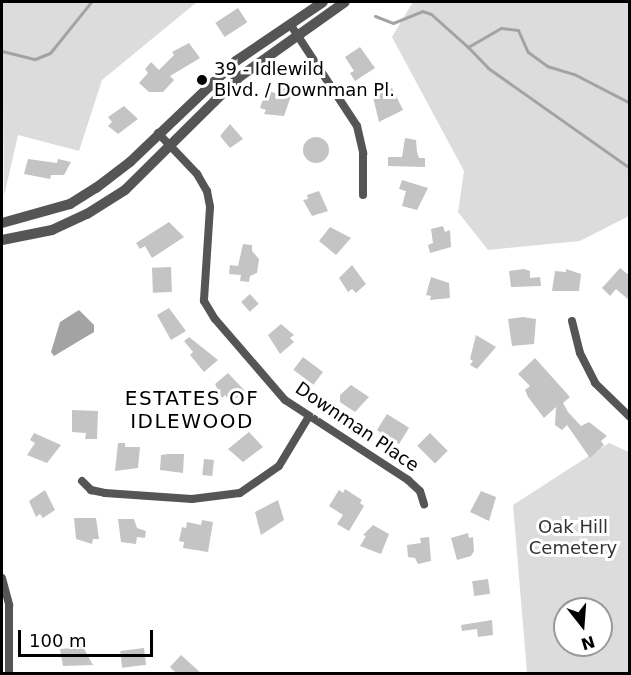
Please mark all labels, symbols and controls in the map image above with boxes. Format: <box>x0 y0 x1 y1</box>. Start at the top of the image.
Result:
place label: 39 - Idlewild Blvd. / Downman Pl. <box>214 59 395 101</box>
marker: 39 - Idlewild Blvd. / Downman Pl. <box>195 73 209 87</box>
street label: Downman Place <box>291 378 423 476</box>
district label: ESTATES OF IDLEWOOD <box>125 386 259 433</box>
park label: Oak Hill Cemetery <box>529 517 617 560</box>
north arrow <box>553 597 613 657</box>
scale bar <box>21 618 156 656</box>
text: 100 m <box>29 630 87 651</box>
text: N <box>579 632 597 654</box>

